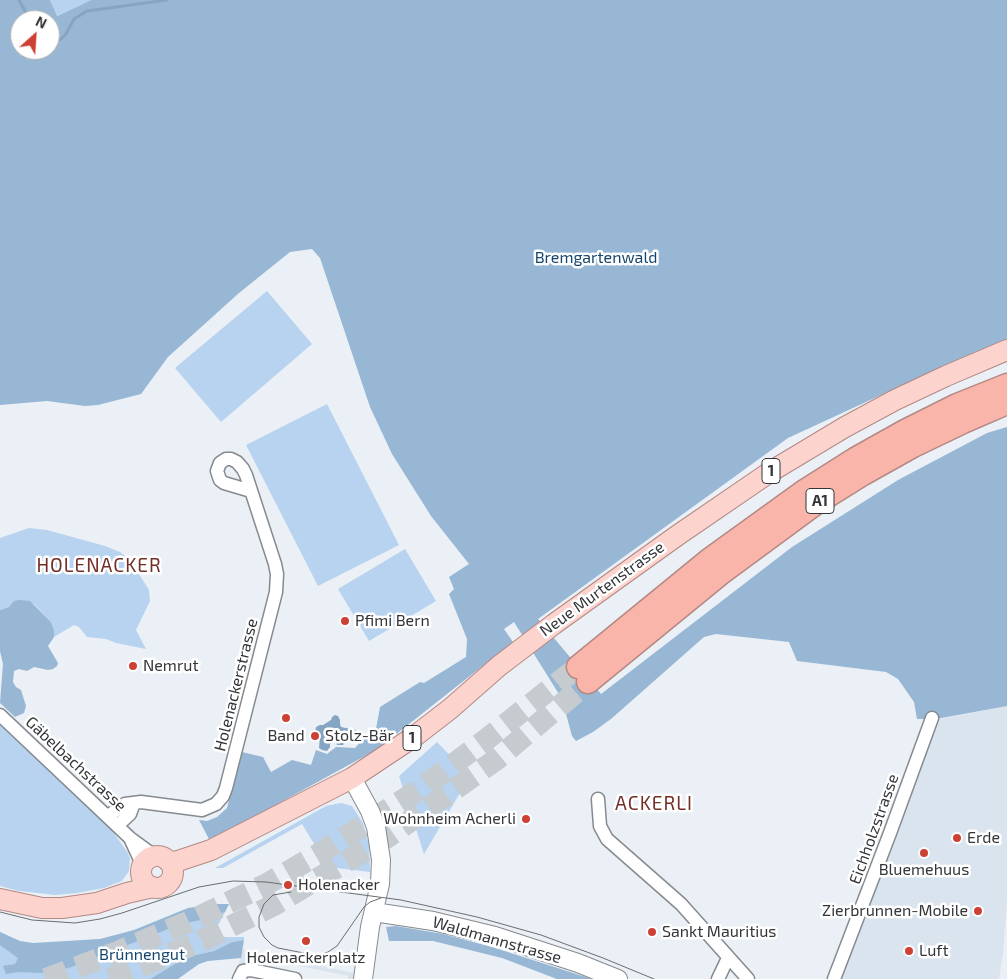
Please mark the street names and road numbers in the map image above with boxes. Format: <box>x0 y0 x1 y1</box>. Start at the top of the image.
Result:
road number: 1 <box>762 458 780 484</box>
road number: A1 <box>806 488 834 514</box>
street label: Neue Murtenstrasse <box>536 537 668 641</box>
street label: Holenackerstrasse <box>210 617 262 753</box>
street label: Gäbelbachstrasse <box>22 712 130 816</box>
road number: 1 <box>403 726 421 750</box>
street label: Eichholzstrasse <box>845 771 903 887</box>
street label: Waldmannstrasse <box>430 912 564 968</box>

